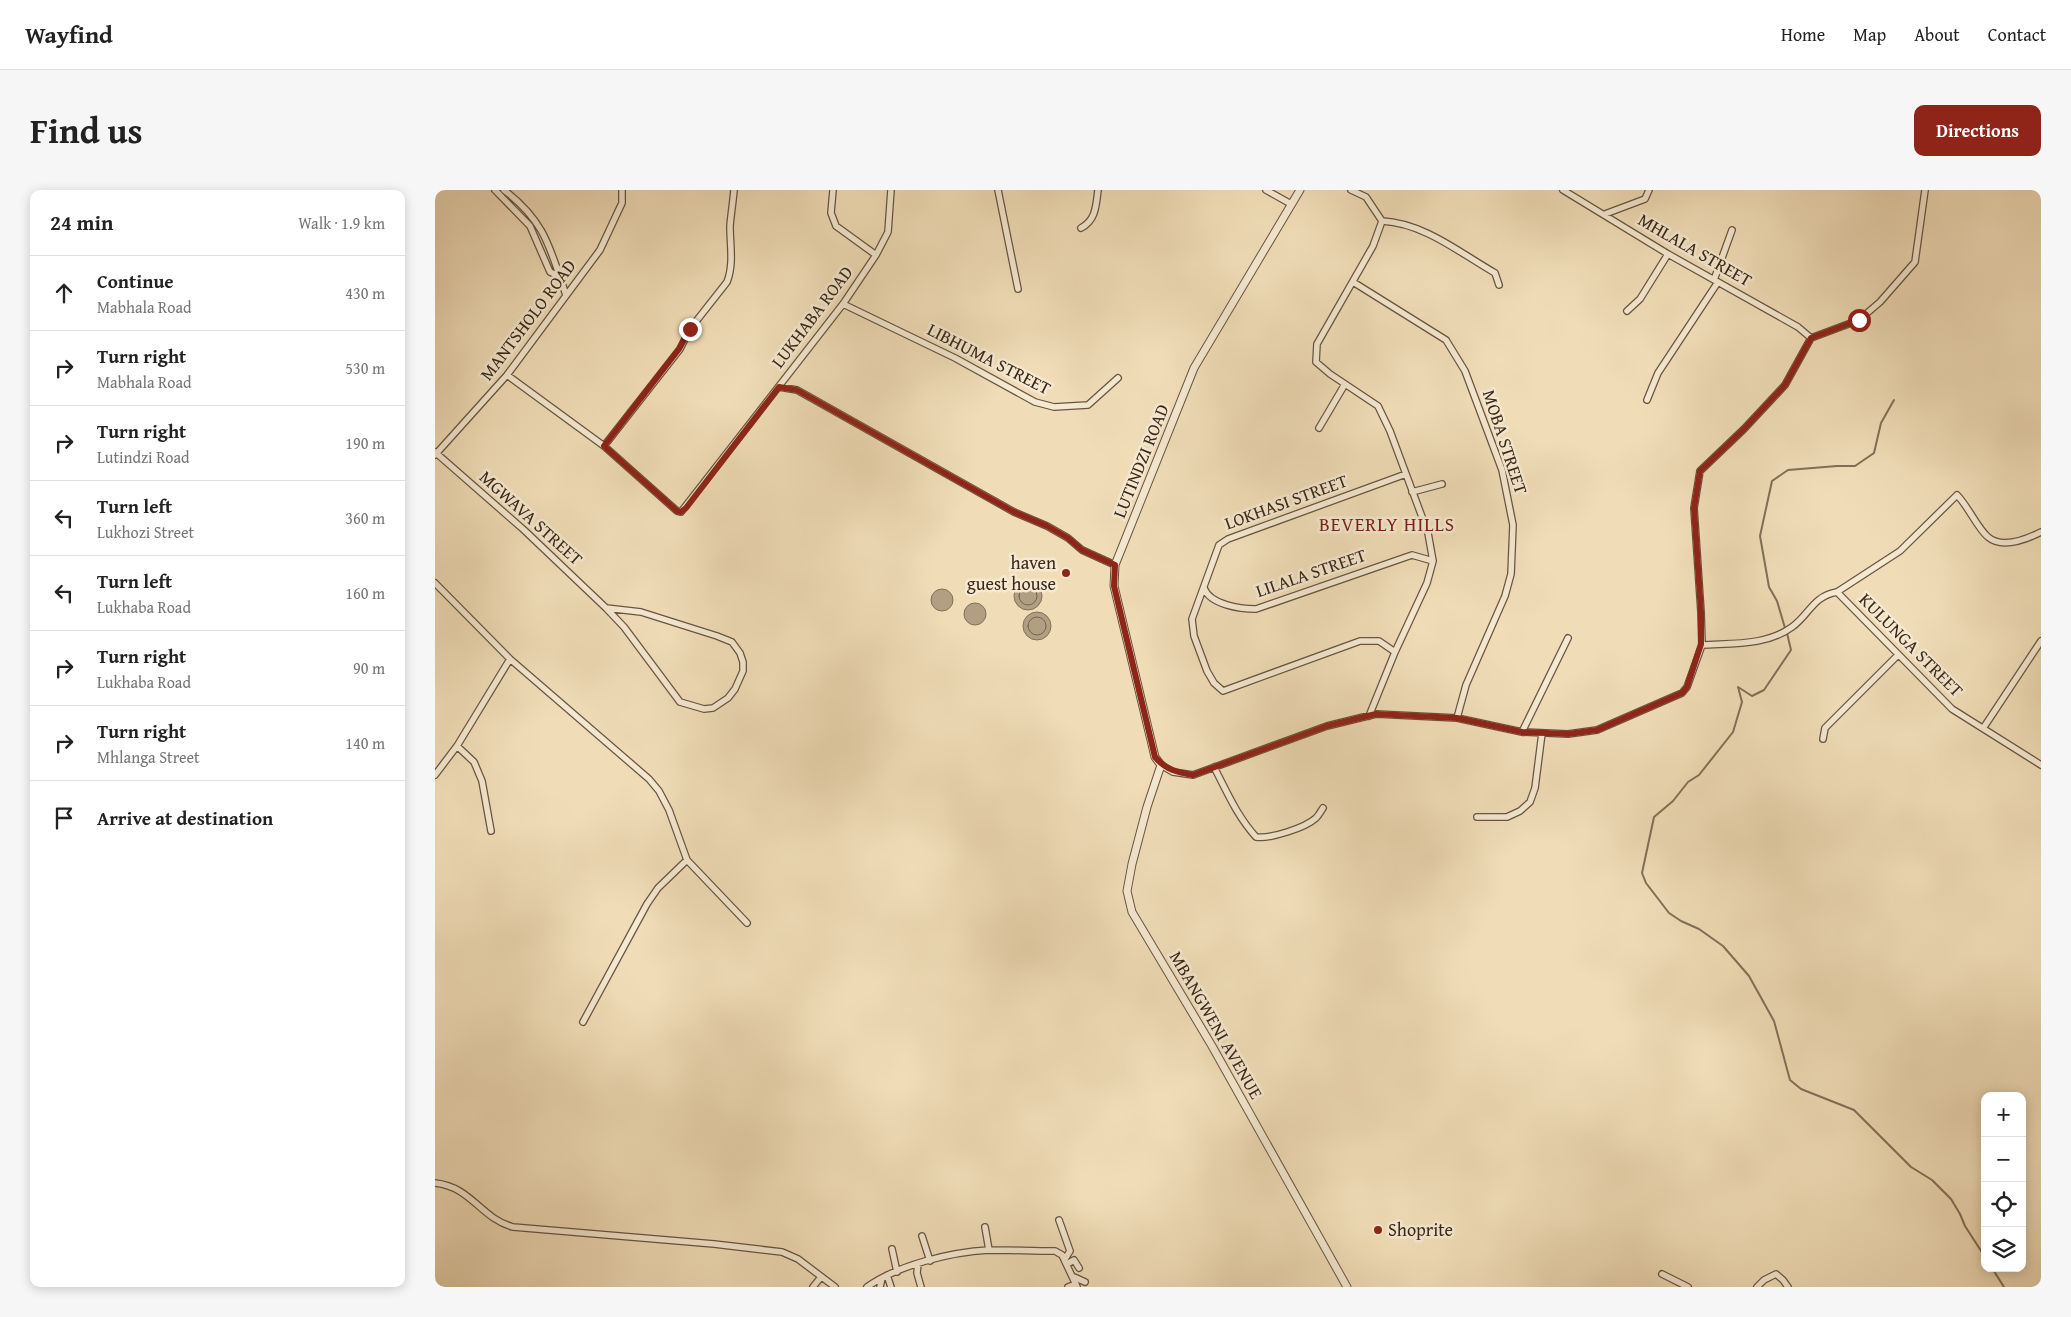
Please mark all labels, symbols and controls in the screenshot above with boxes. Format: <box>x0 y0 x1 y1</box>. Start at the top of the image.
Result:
text: Wayfind <box>25 17 113 52</box>
text: Home <box>1781 21 1825 48</box>
text: Map <box>1853 21 1886 48</box>
text: About <box>1914 21 1960 48</box>
text: Contact <box>1988 21 2046 48</box>
text: Find us <box>30 105 143 156</box>
button: Directions <box>1914 105 2041 156</box>
street label: MHLALA STREET <box>1633 206 1757 293</box>
text: 24 min <box>50 207 113 238</box>
text: Walk · 1.9 km <box>298 211 385 235</box>
street label: MANTSHOLO ROAD <box>473 253 582 386</box>
street label: LUKHABA ROAD <box>764 260 859 373</box>
text: Continue <box>97 267 174 295</box>
icon: ahead <box>50 279 78 307</box>
text: 430 m <box>345 281 385 305</box>
text: Mabhala Road <box>97 295 192 319</box>
route start <box>1848 309 1871 332</box>
street label: LIBHUMA STREET <box>923 316 1056 401</box>
route end <box>679 318 702 341</box>
text: Turn right <box>97 342 186 370</box>
icon: right <box>50 354 78 382</box>
text: 530 m <box>345 356 385 380</box>
text: Mabhala Road <box>97 370 192 394</box>
street label: MOBA STREET <box>1476 386 1535 498</box>
street label: LUTINDZI ROAD <box>1105 400 1176 522</box>
text: Turn right <box>97 417 186 445</box>
icon: right <box>50 429 78 457</box>
text: 190 m <box>345 431 385 455</box>
text: Lutindzi Road <box>97 445 190 469</box>
street label: MGWAVA STREET <box>474 464 589 572</box>
street label: LOKHASI STREET <box>1221 467 1351 536</box>
text: Turn left <box>97 492 172 520</box>
icon: left <box>50 504 78 532</box>
text: 360 m <box>345 506 385 530</box>
district label: BEVERLY HILLS <box>1319 510 1455 538</box>
text: Lukhozi Street <box>97 520 194 544</box>
street label: LILALA STREET <box>1252 541 1370 604</box>
place label: haven guest house <box>967 549 1056 597</box>
text: Turn left <box>97 567 172 595</box>
marker: haven guest house <box>1060 567 1072 579</box>
icon: left <box>50 579 78 607</box>
text: 160 m <box>345 581 385 605</box>
street label: KULUNGA STREET <box>1853 586 1970 703</box>
text: Lukhaba Road <box>97 595 191 619</box>
text: Turn right <box>97 642 186 670</box>
icon: right <box>50 654 78 682</box>
text: 90 m <box>353 656 385 680</box>
text: Lukhaba Road <box>97 670 191 694</box>
text: Turn right <box>97 717 186 745</box>
icon: right <box>50 729 78 757</box>
text: 140 m <box>345 731 385 755</box>
text: Mhlanga Street <box>97 745 200 769</box>
icon: arrive <box>50 804 78 832</box>
text: Arrive at destination <box>97 804 273 832</box>
street label: MBANGWENI AVENUE <box>1163 946 1270 1104</box>
map controls <box>1981 1092 2026 1272</box>
button: + <box>1981 1092 2026 1137</box>
button: − <box>1981 1137 2026 1182</box>
button: locate <box>1981 1182 2026 1227</box>
place label: Shoprite <box>1388 1216 1453 1243</box>
marker: Shoprite <box>1372 1224 1384 1236</box>
button: layers <box>1981 1227 2026 1272</box>

